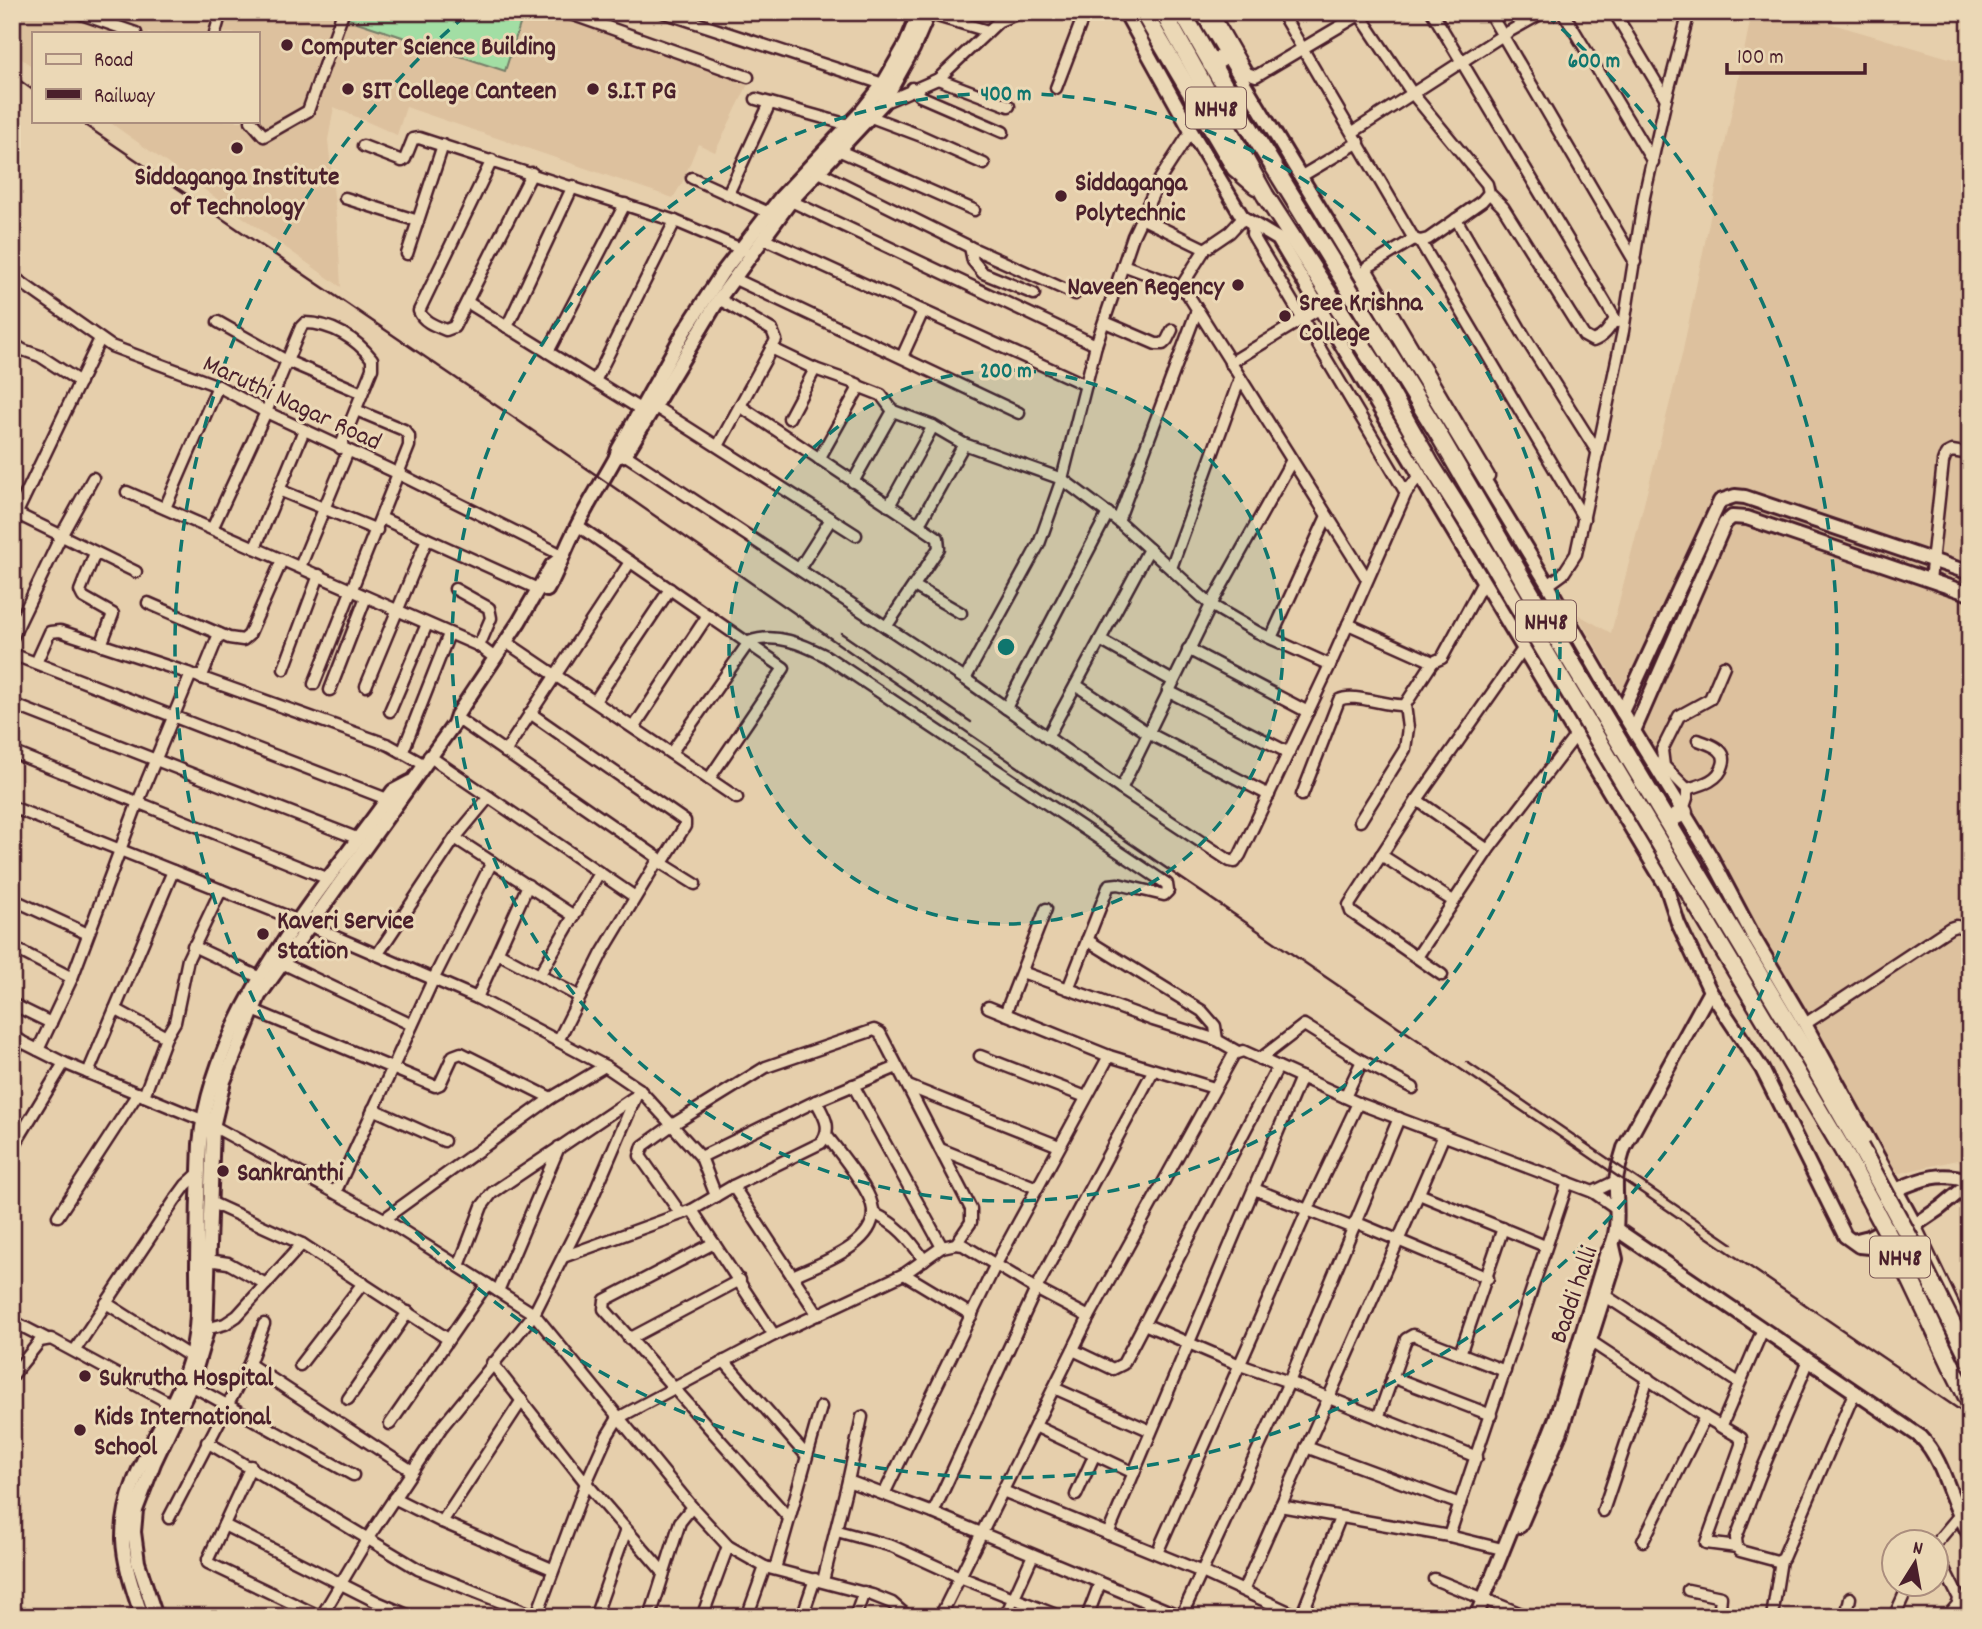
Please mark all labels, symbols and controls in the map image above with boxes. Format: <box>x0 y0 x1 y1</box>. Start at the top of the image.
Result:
place label: Computer Science Building <box>301 30 556 67</box>
legend <box>32 32 259 122</box>
scale bar <box>1727 32 1865 76</box>
marker: Computer Science Building <box>279 37 295 53</box>
text: 100 m <box>1737 44 1784 74</box>
text: Road <box>94 47 133 77</box>
text: 600 m <box>1568 48 1620 78</box>
place label: SIT College Canteen <box>362 74 556 111</box>
place label: S.I.T PG <box>607 74 676 111</box>
marker: SIT College Canteen <box>340 81 356 97</box>
marker: S.I.T PG <box>585 81 601 97</box>
text: 400 m <box>981 81 1031 111</box>
text: Railway <box>94 83 155 113</box>
road number: NH48 <box>1186 88 1246 128</box>
marker: Siddaganga Institute of Technology <box>229 140 245 156</box>
place label: Siddaganga Institute of Technology <box>134 160 340 227</box>
place label: Siddaganga Polytechnic <box>1075 166 1188 233</box>
marker: Siddaganga Polytechnic <box>1053 188 1069 204</box>
place label: Naveen Regency <box>1067 270 1225 307</box>
marker: Naveen Regency <box>1230 277 1246 293</box>
place label: Sree Krishna College <box>1299 286 1423 353</box>
marker: Sree Krishna College <box>1277 308 1293 324</box>
street label: Maruthi Nagar Road <box>196 347 387 462</box>
text: 200 m <box>980 358 1032 388</box>
road number: NH48 <box>1516 600 1576 642</box>
centre of rings <box>994 635 1018 659</box>
place label: Kaveri Service Station <box>277 904 414 971</box>
marker: Kaveri Service Station <box>255 926 271 942</box>
place label: Sankranthi <box>237 1156 344 1193</box>
marker: Sankranthi <box>215 1163 231 1179</box>
road number: NH48 <box>1870 1237 1930 1278</box>
street label: Baddi halli <box>1541 1241 1609 1349</box>
place label: Sukrutha Hospital <box>99 1361 274 1398</box>
marker: Sukrutha Hospital <box>77 1368 93 1384</box>
place label: Kids International School <box>94 1400 272 1467</box>
marker: Kids International School <box>72 1422 88 1438</box>
north arrow <box>1881 1528 1951 1598</box>
text: N <box>1910 1536 1925 1564</box>

